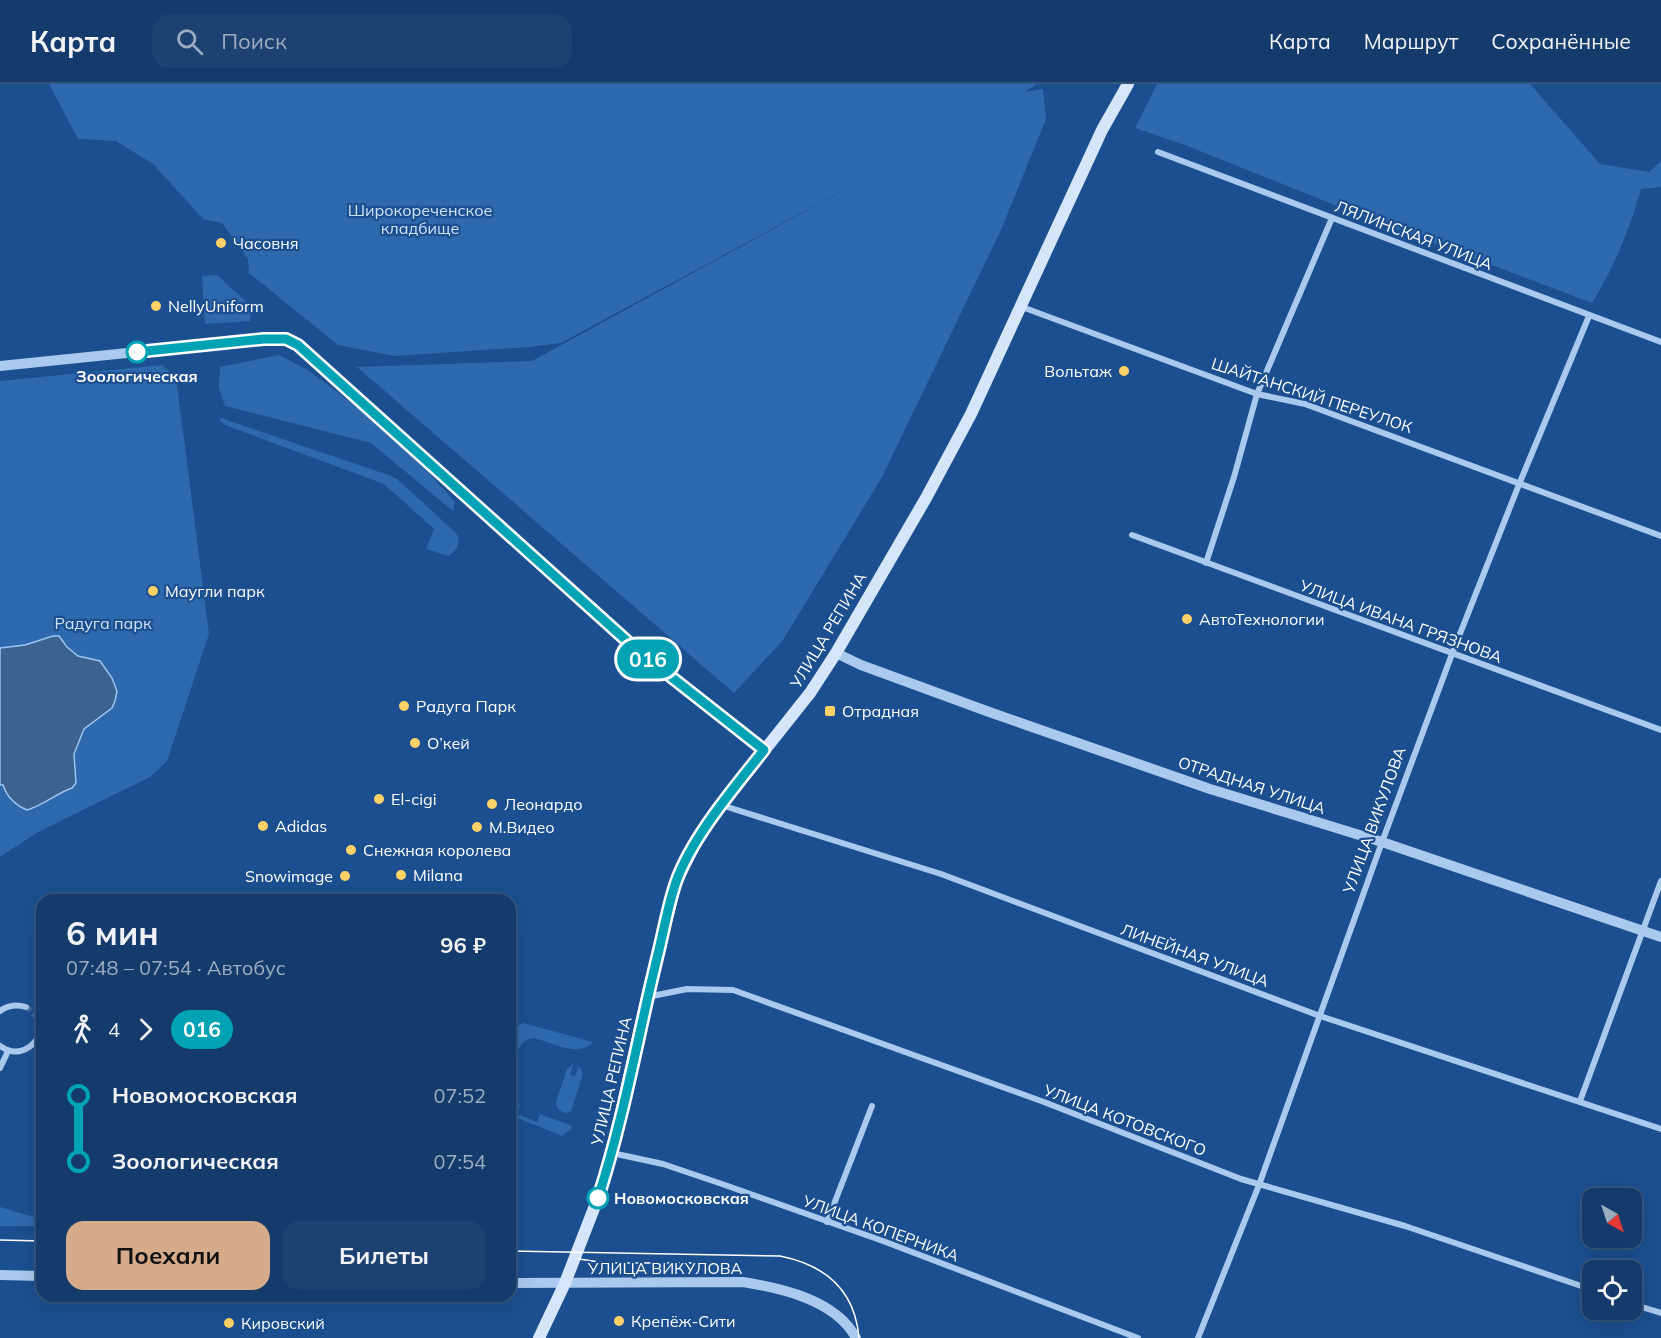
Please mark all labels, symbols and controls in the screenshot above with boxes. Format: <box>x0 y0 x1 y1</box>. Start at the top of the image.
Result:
search box <box>152 14 572 68</box>
text: Карта <box>30 24 116 59</box>
icon: search <box>173 25 206 58</box>
text: Поиск <box>221 27 287 55</box>
text: Карта <box>1269 28 1331 54</box>
text: Маршрут <box>1364 28 1458 54</box>
text: Сохранённые <box>1491 28 1631 54</box>
street label: ЛЯЛИНСКАЯ УЛИЦА <box>1332 196 1496 274</box>
park label: Широкореченское кладбище <box>348 200 492 238</box>
place label: Часовня <box>233 233 299 253</box>
marker: Часовня <box>214 236 228 250</box>
place label: NellyUniform <box>168 296 264 316</box>
marker: NellyUniform <box>149 299 163 313</box>
marker: Зоологическая <box>126 341 148 363</box>
street label: ШАЙТАНСКИЙ ПЕРЕУЛОК <box>1209 353 1415 437</box>
place label: Вольтаж <box>1044 361 1112 381</box>
marker: Вольтаж <box>1117 364 1131 378</box>
place label: Зоологическая <box>76 366 198 386</box>
street label: УЛИЦА РЕПИНА <box>785 568 871 692</box>
street label: УЛИЦА ИВАНА ГРЯЗНОВА <box>1296 575 1505 667</box>
place label: Маугли парк <box>165 581 265 601</box>
marker: Маугли парк <box>146 584 160 598</box>
place label: АвтоТехнологии <box>1199 609 1324 629</box>
marker: АвтоТехнологии <box>1180 612 1194 626</box>
park label: Радуга парк <box>54 613 152 633</box>
line badge: 016 <box>614 640 682 678</box>
text: 016 <box>629 646 667 672</box>
place label: Радуга Парк <box>416 696 516 716</box>
marker: Радуга Парк <box>397 699 411 713</box>
place label: Отрадная <box>842 701 919 721</box>
marker: Отрадная <box>823 704 837 718</box>
place label: О’кей <box>427 733 470 753</box>
marker: О’кей <box>408 736 422 750</box>
street label: УЛИЦА ВИКУЛОВА <box>1338 744 1410 897</box>
street label: ОТРАДНАЯ УЛИЦА <box>1176 752 1328 818</box>
place label: El-cigi <box>391 789 437 809</box>
marker: El-cigi <box>372 792 386 806</box>
place label: Леонардо <box>504 794 582 814</box>
marker: Леонардо <box>485 797 499 811</box>
place label: Adidas <box>275 816 327 836</box>
place label: М.Видео <box>489 817 555 837</box>
marker: Adidas <box>256 819 270 833</box>
marker: М.Видео <box>470 820 484 834</box>
place label: Снежная королева <box>363 840 511 860</box>
marker: Снежная королева <box>344 843 358 857</box>
place label: Milana <box>413 865 463 885</box>
place label: Snowimage <box>245 866 333 886</box>
marker: Milana <box>394 868 408 882</box>
marker: Snowimage <box>338 869 352 883</box>
text: 6 мин <box>66 912 159 953</box>
street label: ЛИНЕЙНАЯ УЛИЦА <box>1118 919 1272 991</box>
text: 96 ₽ <box>440 931 486 959</box>
text: 07:48 – 07:54 · Автобус <box>66 955 286 980</box>
icon: walk <box>66 1013 99 1046</box>
icon: forward <box>129 1013 162 1046</box>
street label: УЛИЦА РЕПИНА <box>586 1014 636 1148</box>
text: 016 <box>183 1016 221 1042</box>
text: 4 <box>108 1017 120 1042</box>
street label: УЛИЦА КОТОВСКОГО <box>1040 1079 1209 1160</box>
text: Новомосковская <box>112 1081 298 1109</box>
text: 07:52 <box>433 1083 486 1108</box>
text: Зоологическая <box>112 1147 279 1175</box>
text: 07:54 <box>433 1149 486 1174</box>
marker: Новомосковская <box>587 1187 609 1209</box>
place label: Новомосковская <box>614 1188 749 1208</box>
north arrow <box>1582 1188 1642 1248</box>
map controls <box>1582 1188 1642 1320</box>
street label: УЛИЦА КОПЕРНИКА <box>799 1190 962 1266</box>
button: Поехали <box>66 1221 270 1290</box>
button: Билеты <box>282 1221 486 1290</box>
street label: УЛИЦА ВИКУЛОВА <box>587 1258 743 1278</box>
button: locate <box>1582 1260 1642 1320</box>
place label: Крепёж-Сити <box>631 1311 736 1331</box>
place label: Кировский <box>241 1313 325 1333</box>
marker: Крепёж-Сити <box>612 1314 626 1328</box>
marker: Кировский <box>222 1316 236 1330</box>

